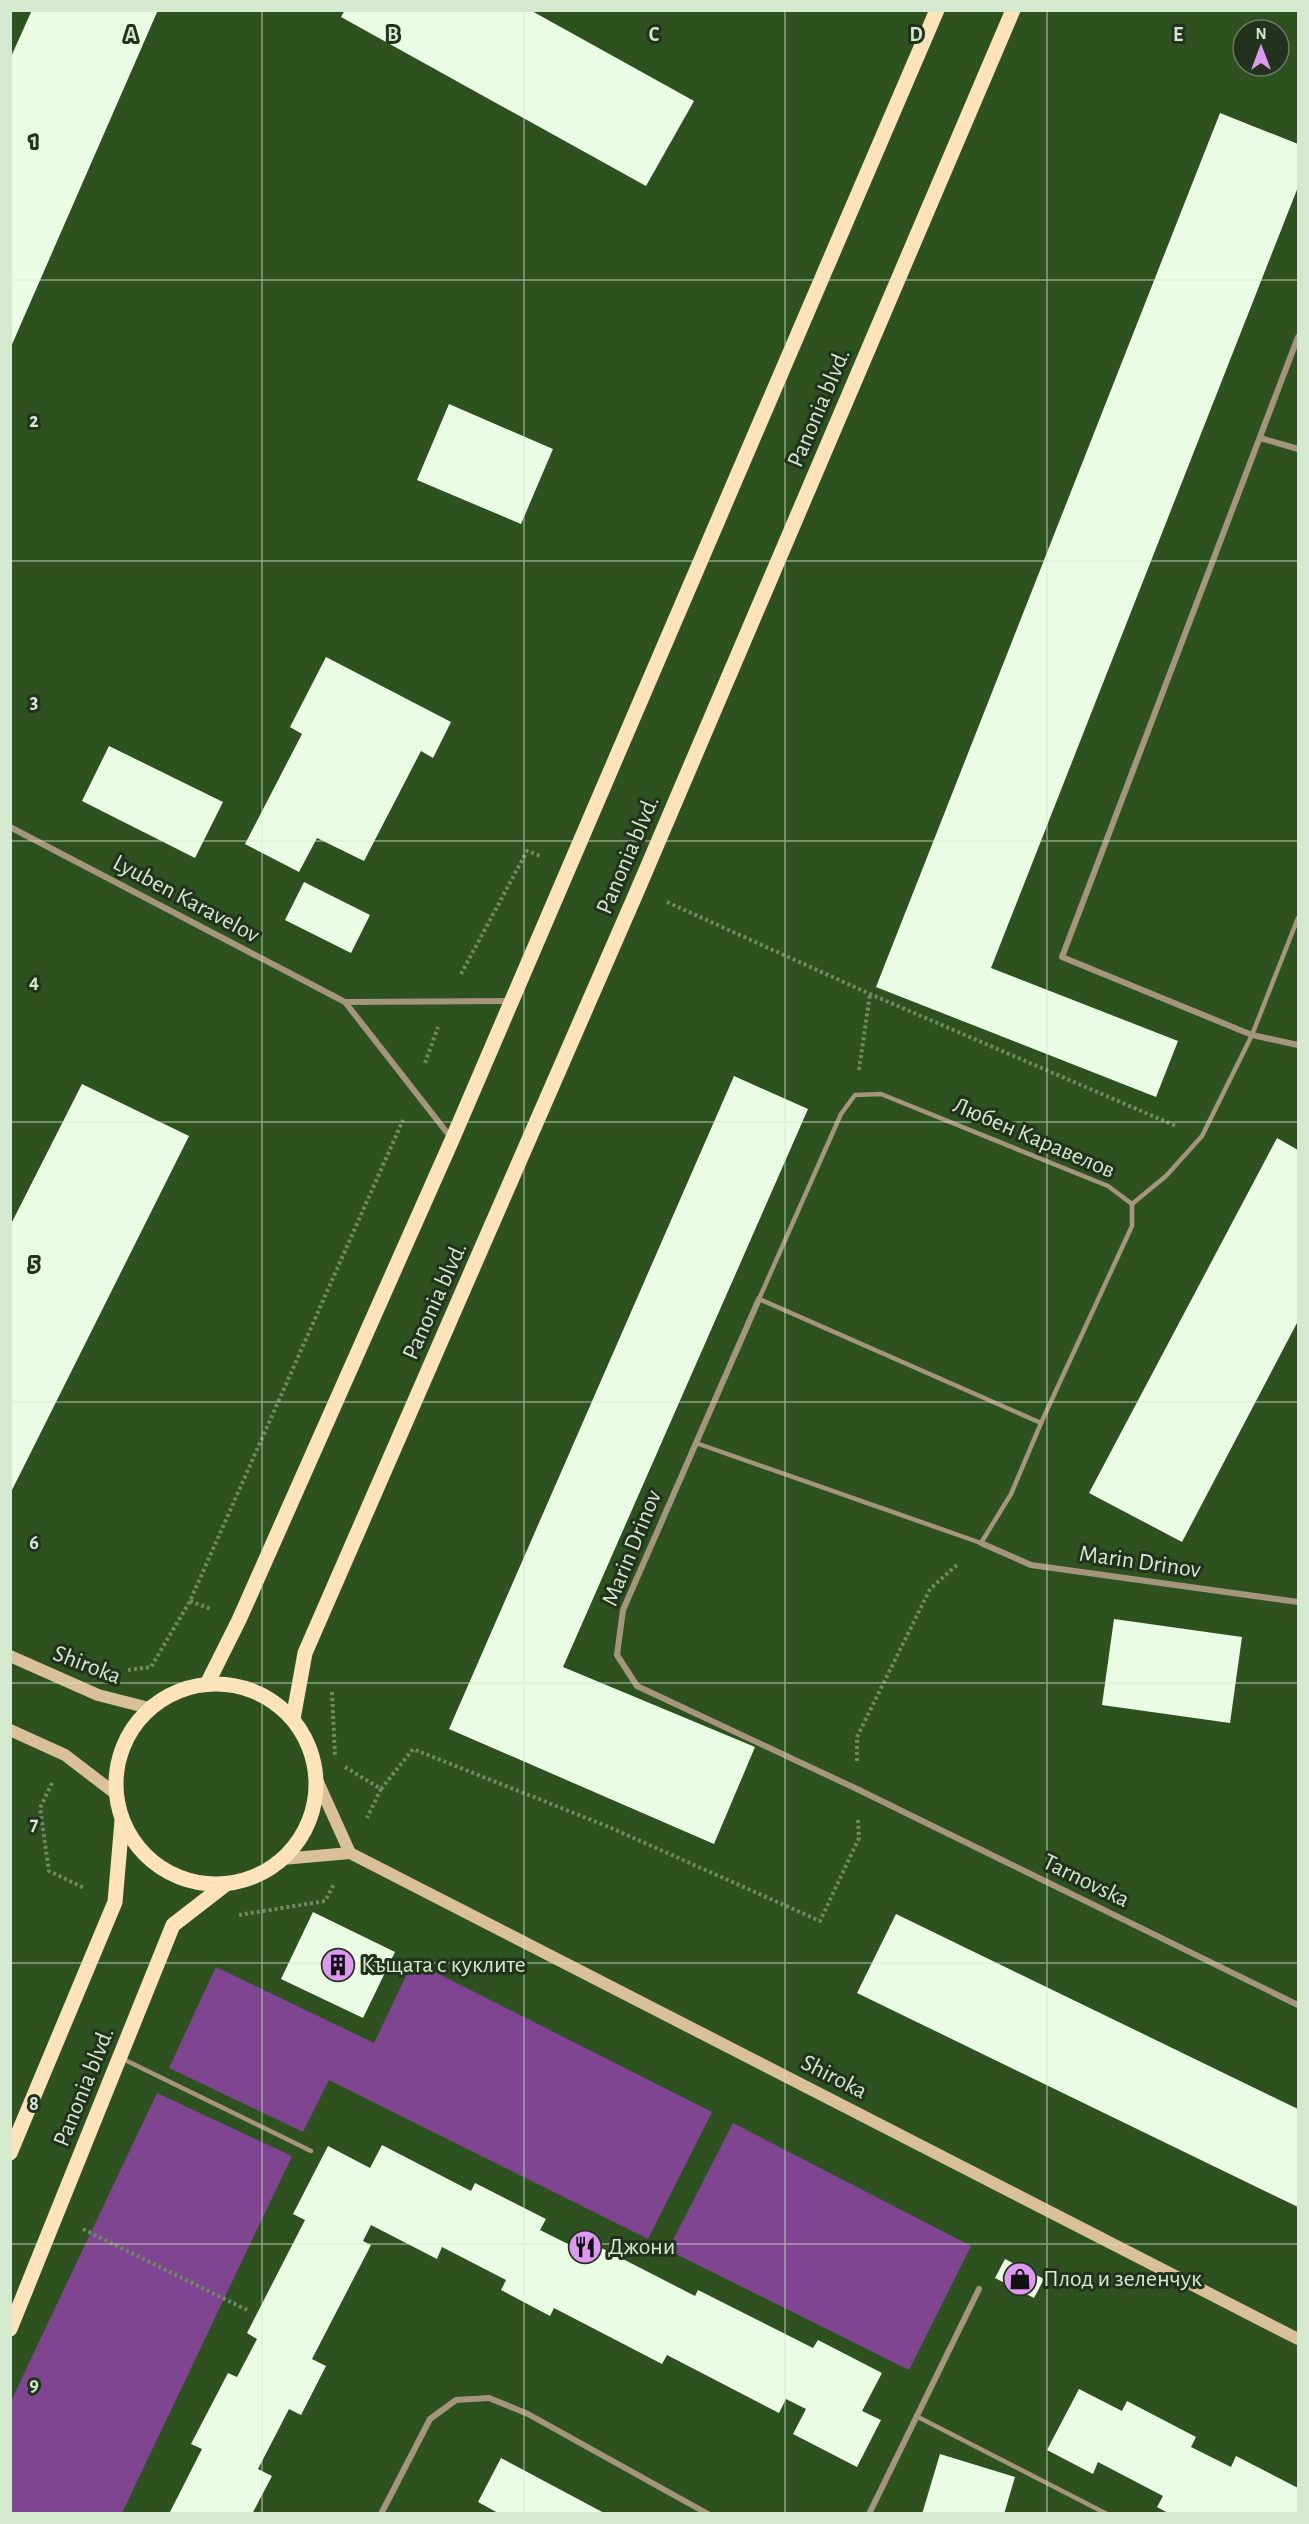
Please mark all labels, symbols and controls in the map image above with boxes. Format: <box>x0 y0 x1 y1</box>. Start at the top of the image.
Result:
north arrow <box>1231 18 1291 78</box>
text: A <box>125 25 137 45</box>
text: B <box>387 25 399 45</box>
text: C <box>649 25 660 45</box>
text: D <box>909 25 923 45</box>
text: E <box>1173 25 1183 45</box>
text: N <box>1255 26 1267 42</box>
text: 1 <box>30 131 38 151</box>
street label: Panonia blvd. <box>783 345 855 471</box>
text: 2 <box>29 411 39 431</box>
text: 3 <box>30 692 38 712</box>
street label: Panonia blvd. <box>592 792 664 918</box>
street label: Lyuben Karavelov <box>109 850 263 948</box>
text: 4 <box>29 972 39 992</box>
street label: Любен Каравелов <box>949 1093 1119 1183</box>
street label: Panonia blvd. <box>398 1239 472 1363</box>
text: 5 <box>30 1253 38 1273</box>
street label: Marin Drinov <box>598 1487 666 1609</box>
text: 6 <box>29 1533 39 1553</box>
street label: Marin Drinov <box>1078 1542 1202 1582</box>
street label: Shiroka <box>50 1641 124 1689</box>
text: 7 <box>30 1814 39 1834</box>
street label: Tarnovska <box>1039 1850 1133 1912</box>
building icon: Къщата с куклите <box>320 1947 356 1983</box>
place label: Къщата с куклите <box>361 1953 526 1977</box>
street label: Panonia blvd. <box>49 2024 119 2150</box>
street label: Shiroka <box>797 2050 871 2104</box>
text: 8 <box>29 2094 39 2114</box>
restaurant icon: Джони <box>567 2229 603 2265</box>
place label: Джони <box>608 2235 675 2259</box>
shop icon: Плод и зеленчук <box>1002 2261 1038 2297</box>
place label: Плод и зеленчук <box>1043 2267 1202 2291</box>
text: 9 <box>29 2375 39 2395</box>

